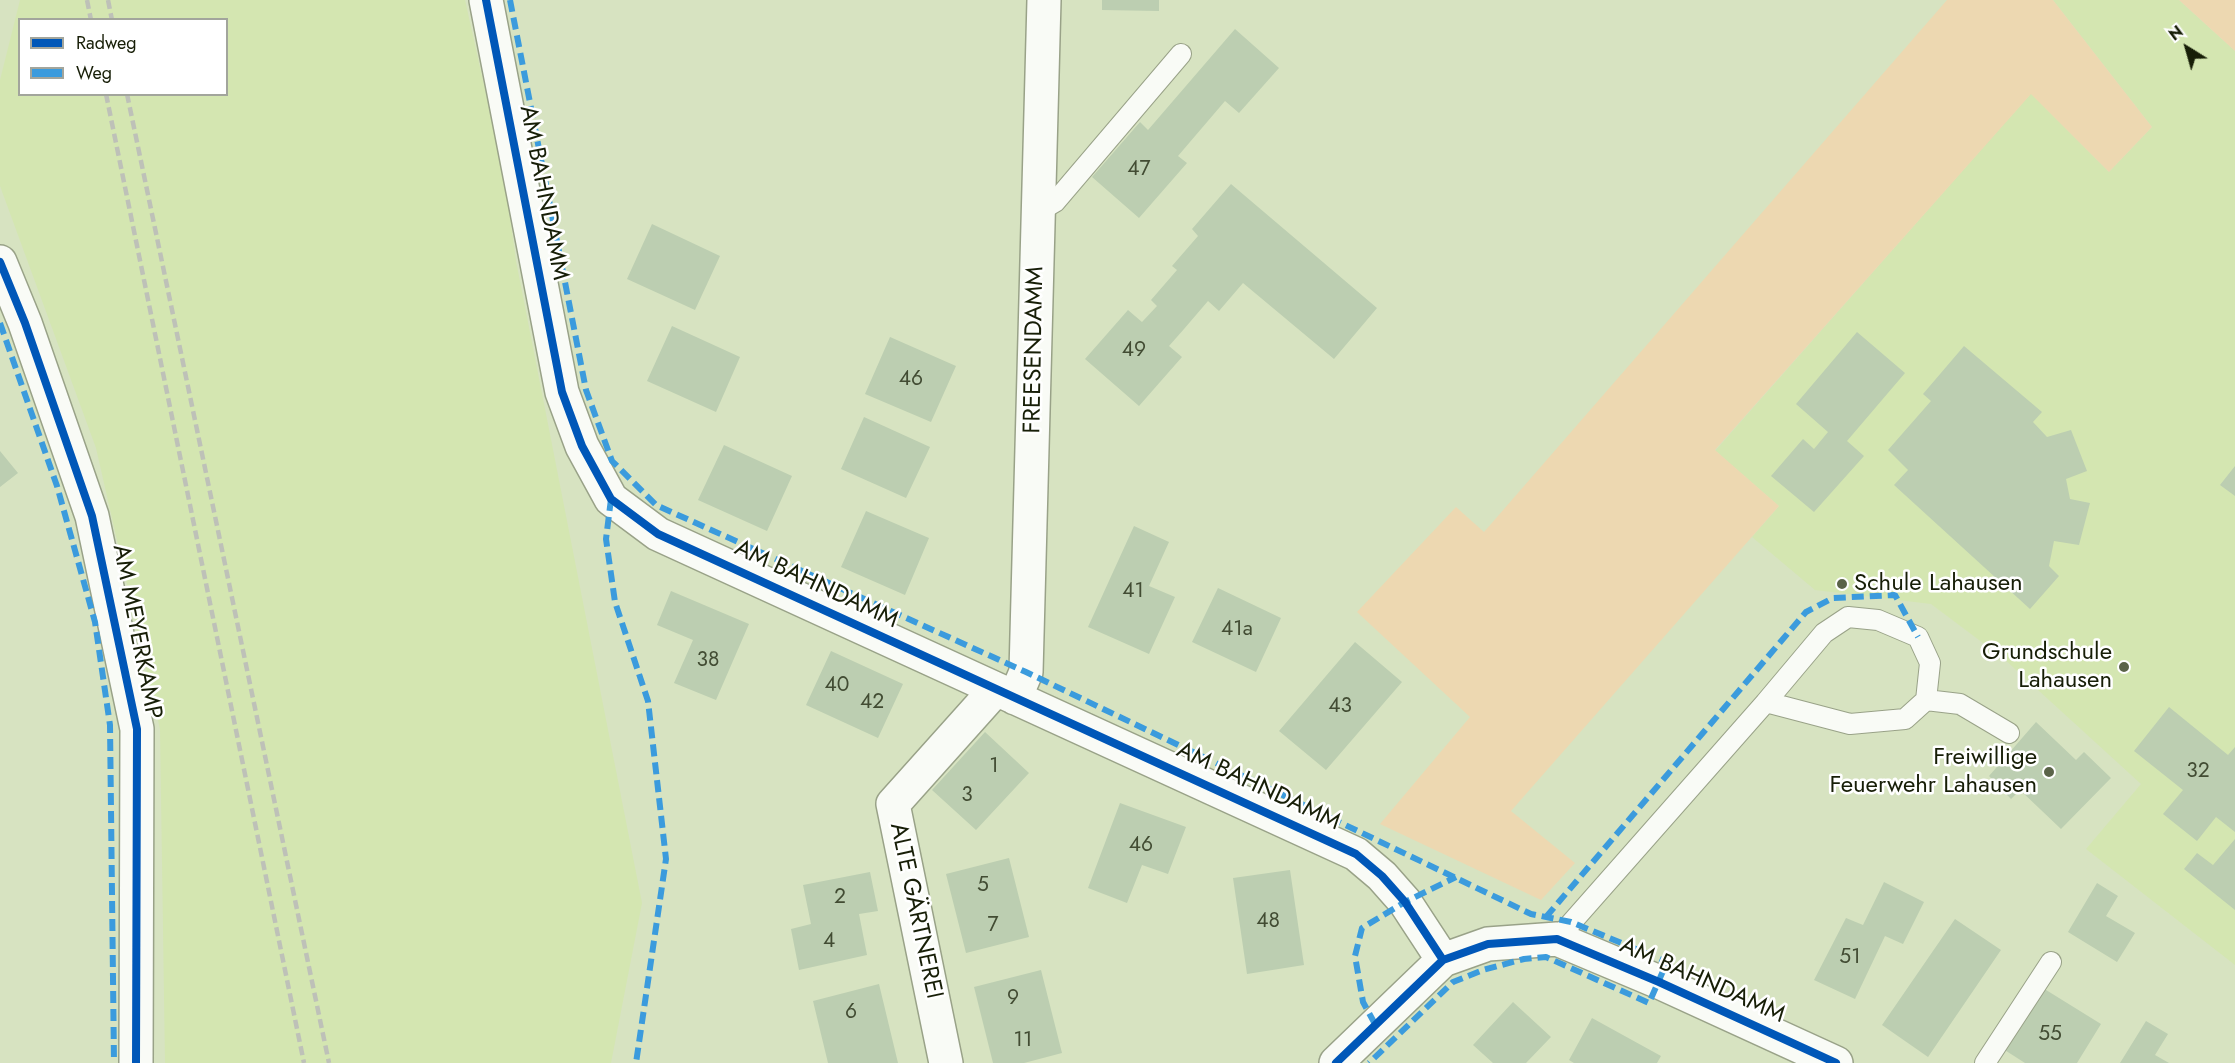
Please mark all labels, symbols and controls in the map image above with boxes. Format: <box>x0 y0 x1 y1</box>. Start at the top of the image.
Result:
legend <box>18 18 228 96</box>
north arrow <box>2157 18 2217 78</box>
text: N <box>2164 20 2188 46</box>
text: Radweg <box>76 30 137 56</box>
text: Weg <box>76 60 112 86</box>
street label: AM BAHNDAMM <box>512 103 574 283</box>
house number: 47 <box>1127 157 1151 183</box>
street label: FREESENDAMM <box>1019 266 1051 434</box>
house number: 49 <box>1122 338 1146 364</box>
house number: 46 <box>899 367 923 393</box>
street label: AM BAHNDAMM <box>730 534 902 636</box>
street label: AM MEYERKAMP <box>105 542 167 722</box>
place label: Schule Lahausen <box>1854 570 2023 598</box>
marker: Schule Lahausen <box>1835 577 1849 591</box>
house number: 41 <box>1122 579 1144 605</box>
house number: 41a <box>1221 617 1253 643</box>
place label: Grundschule Lahausen <box>1982 639 2112 695</box>
house number: 38 <box>697 648 719 674</box>
marker: Grundschule Lahausen <box>2117 660 2131 674</box>
house number: 40 <box>825 673 849 699</box>
house number: 42 <box>860 690 884 716</box>
house number: 43 <box>1328 694 1352 720</box>
street label: AM BAHNDAMM <box>1172 736 1344 838</box>
place label: Freiwillige Feuerwehr Lahausen <box>1829 744 2037 800</box>
house number: 1 <box>989 754 999 780</box>
house number: 32 <box>2186 759 2210 785</box>
marker: Freiwillige Feuerwehr Lahausen <box>2042 765 2056 779</box>
house number: 3 <box>961 783 973 809</box>
street label: ALTE GÄRTNEREI <box>882 820 948 1002</box>
house number: 46 <box>1129 833 1153 859</box>
house number: 5 <box>977 873 989 899</box>
house number: 2 <box>834 885 846 911</box>
house number: 48 <box>1256 909 1280 935</box>
house number: 7 <box>987 913 999 939</box>
house number: 4 <box>823 929 835 955</box>
street label: AM BAHNDAMM <box>1615 932 1789 1030</box>
house number: 51 <box>1839 945 1861 971</box>
house number: 9 <box>1007 986 1019 1012</box>
house number: 6 <box>845 1000 857 1026</box>
house number: 55 <box>2038 1022 2062 1048</box>
house number: 11 <box>1014 1028 1032 1054</box>

